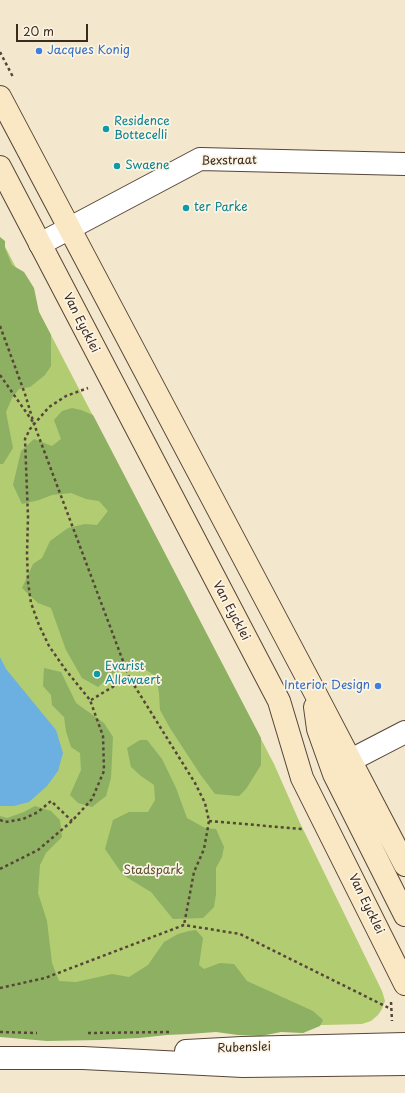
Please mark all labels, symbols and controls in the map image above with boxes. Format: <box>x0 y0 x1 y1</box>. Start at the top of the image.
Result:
scale bar <box>18 16 90 42</box>
text: 20 m <box>23 22 54 40</box>
place label: Jacques Konig <box>47 44 130 58</box>
marker: Jacques Konig <box>34 46 44 56</box>
place label: Residence Bottecelli <box>114 115 170 143</box>
marker: Residence Bottecelli <box>101 124 111 134</box>
street label: Bexstraat <box>201 153 257 169</box>
place label: Swaene <box>125 159 169 173</box>
marker: Swaene <box>112 161 122 171</box>
place label: ter Parke <box>194 201 248 215</box>
marker: ter Parke <box>181 203 191 213</box>
street label: Van Eycklei <box>60 291 102 355</box>
street label: Van Eycklei <box>209 579 253 643</box>
place label: Evarist Allewaert <box>105 660 161 688</box>
marker: Evarist Allewaert <box>92 669 102 679</box>
place label: Interior Design <box>284 679 370 693</box>
marker: Interior Design <box>373 681 383 691</box>
park label: Stadspark <box>123 864 183 878</box>
street label: Van Eycklei <box>345 872 387 936</box>
street label: Rubenslei <box>217 1040 271 1056</box>

